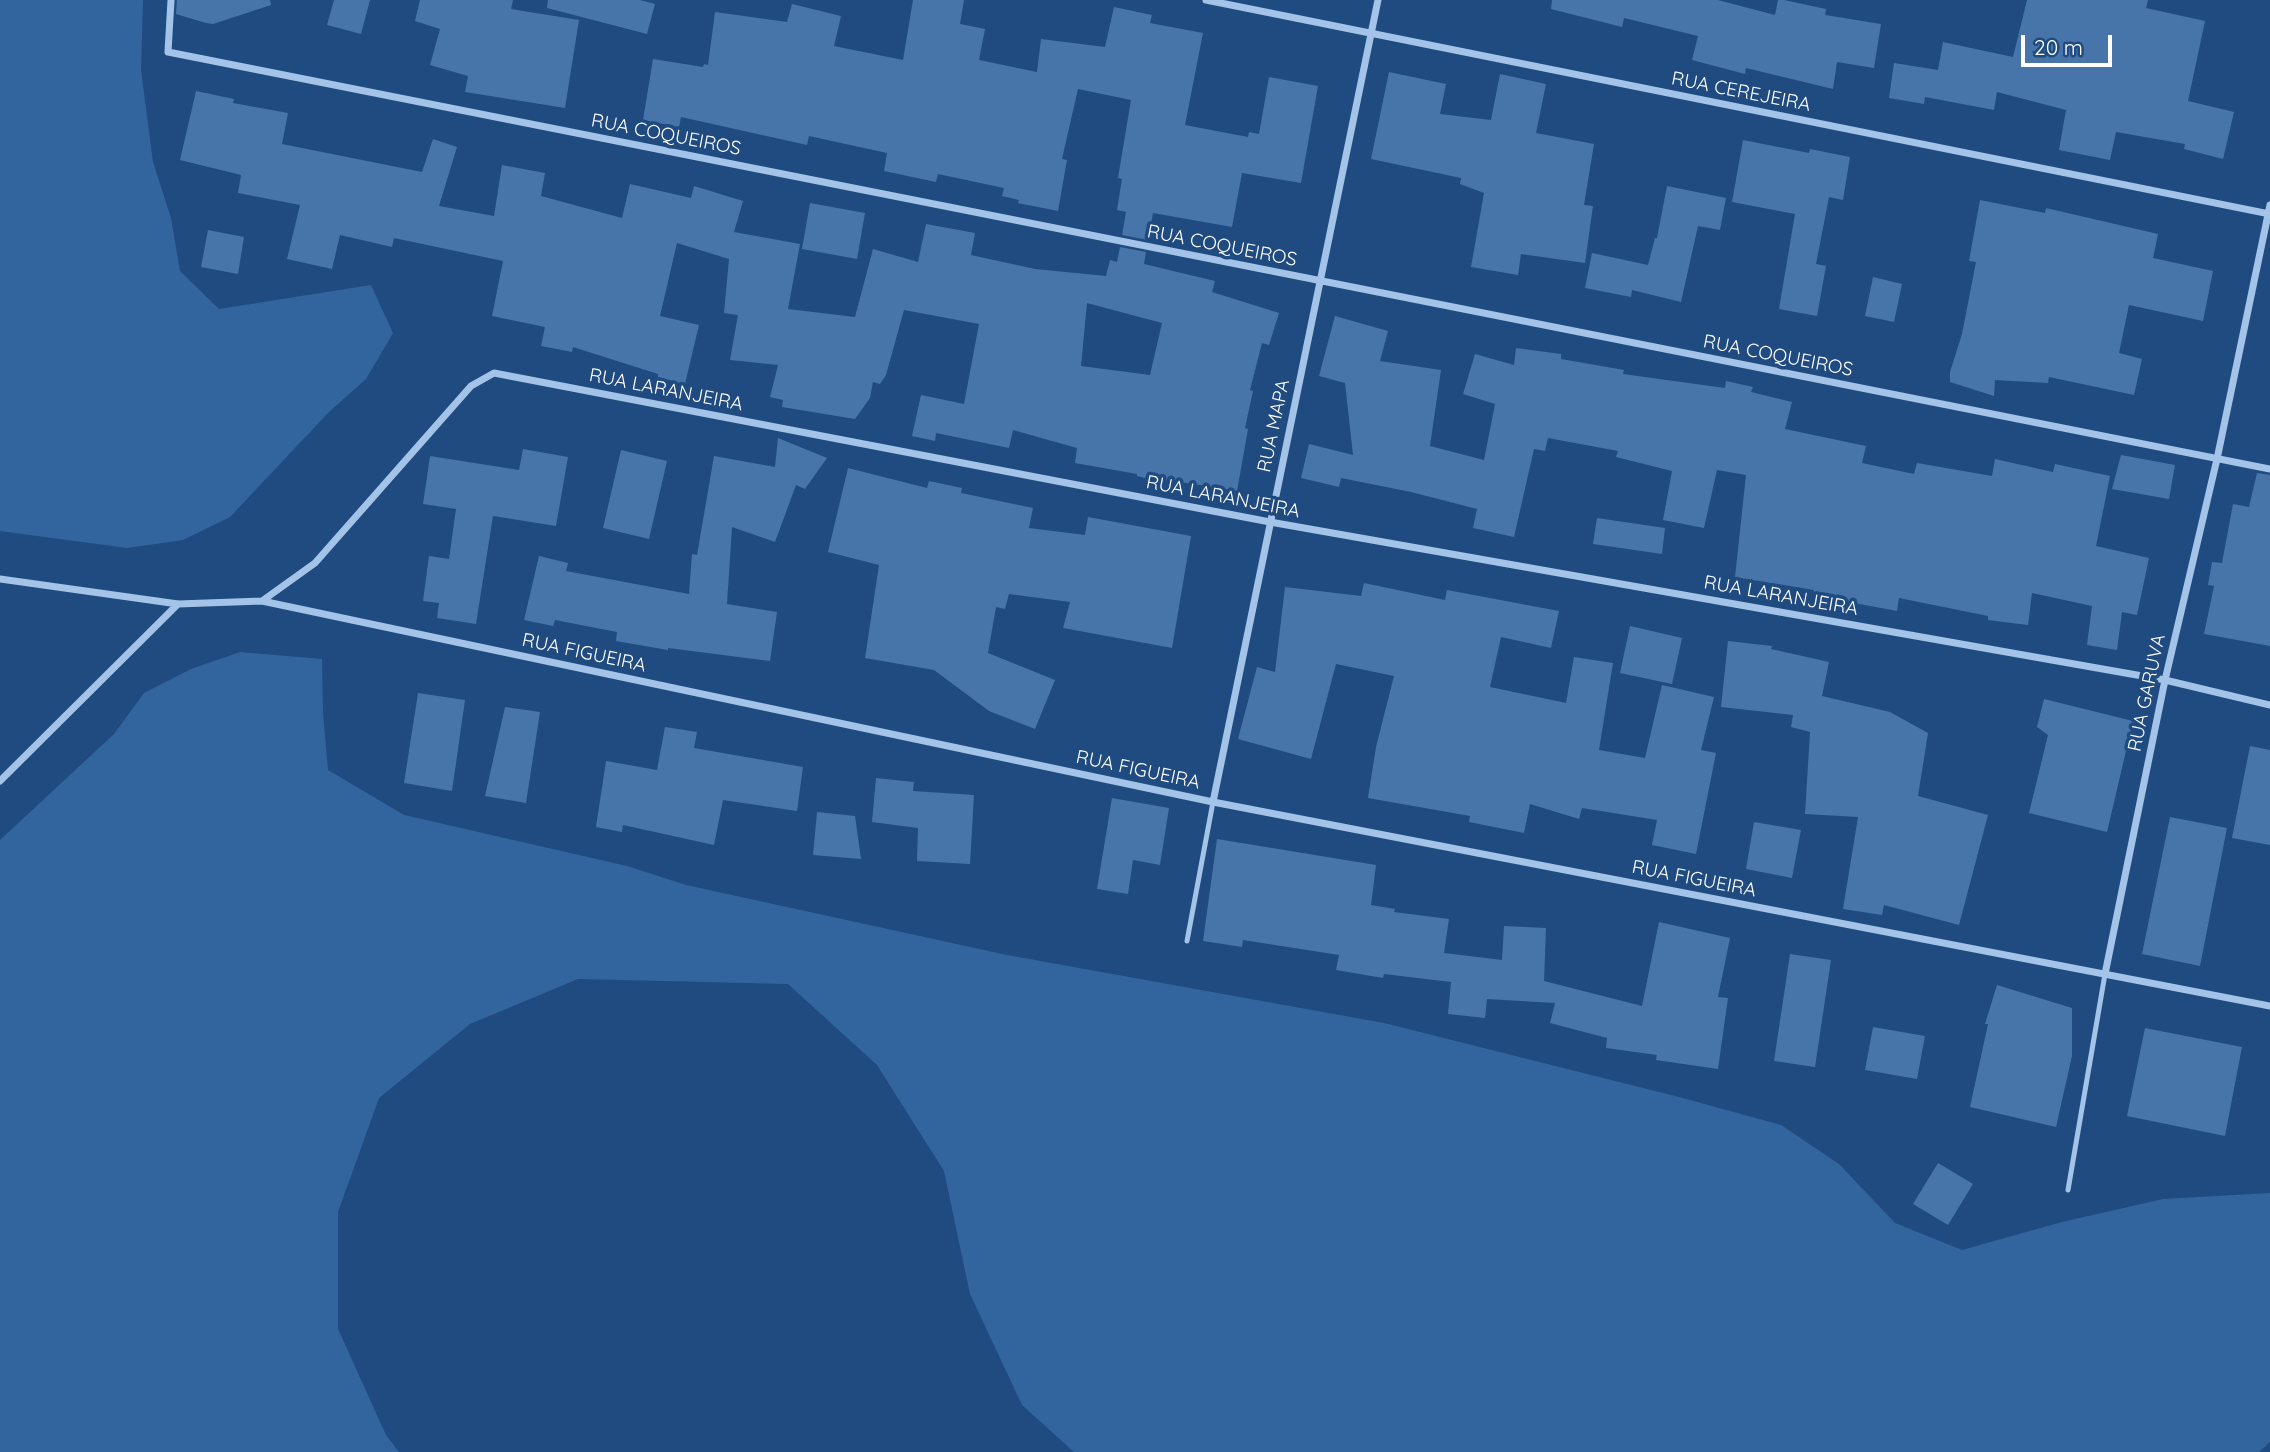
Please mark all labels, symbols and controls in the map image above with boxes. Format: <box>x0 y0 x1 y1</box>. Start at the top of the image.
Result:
scale bar <box>2025 21 2116 65</box>
text: 20 m <box>2034 34 2083 60</box>
street label: RUA CEREJEIRA <box>1669 67 1813 117</box>
street label: RUA COQUEIROS <box>589 109 743 161</box>
street label: RUA COQUEIROS <box>1145 220 1299 272</box>
street label: RUA COQUEIROS <box>1701 330 1855 382</box>
street label: RUA LARANJEIRA <box>587 364 745 416</box>
street label: RUA MAPA <box>1253 377 1295 475</box>
street label: RUA LARANJEIRA <box>1144 471 1302 523</box>
street label: RUA LARANJEIRA <box>1702 571 1860 621</box>
street label: RUA FIGUEIRA <box>520 629 648 677</box>
street label: RUA GARUVA <box>2123 632 2171 754</box>
street label: RUA FIGUEIRA <box>1074 746 1202 794</box>
street label: RUA FIGUEIRA <box>1630 856 1758 902</box>

